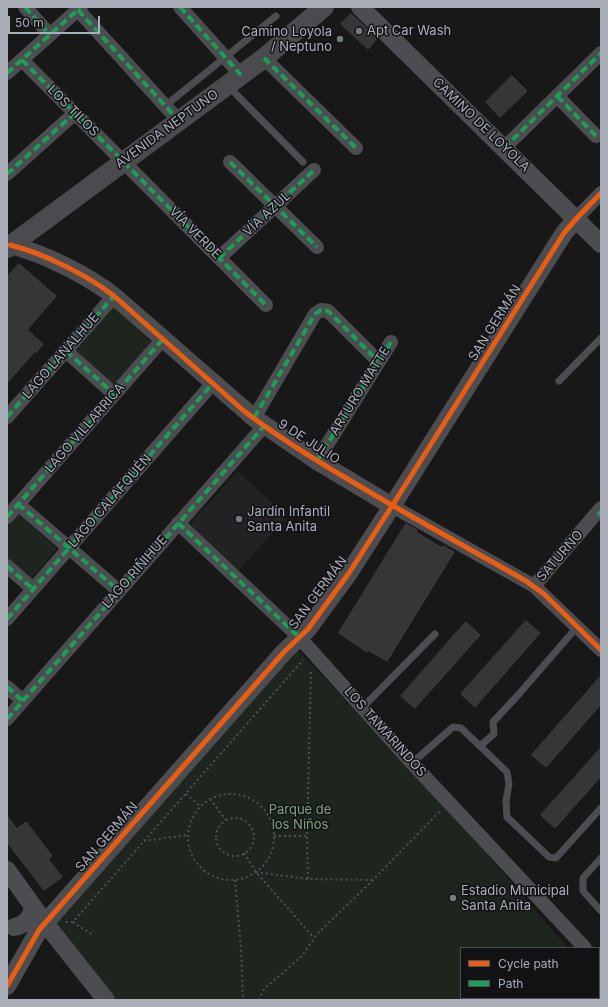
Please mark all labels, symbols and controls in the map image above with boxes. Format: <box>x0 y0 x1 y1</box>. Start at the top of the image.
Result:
scale bar <box>10 8 102 34</box>
text: 50 m <box>15 15 44 30</box>
place label: Apt Car Wash <box>367 23 451 39</box>
place label: Camino Loyola / Neptuno <box>241 24 332 55</box>
marker: Apt Car Wash <box>354 26 364 36</box>
marker: Camino Loyola / Neptuno <box>335 34 345 44</box>
street label: CAMINO DE LOYOLA <box>429 75 533 175</box>
street label: LOS TILOS <box>44 82 102 140</box>
street label: AVENIDA NEPTUNO <box>112 86 222 172</box>
street label: VÍA AZUL <box>240 188 294 240</box>
street label: VÍA VERDE <box>166 204 224 262</box>
street label: SAN GERMÁN <box>465 282 525 364</box>
street label: LAGO LANALHUE <box>19 310 103 402</box>
street label: ARTURO MATTE <box>326 344 394 438</box>
street label: LAGO VILLARRICA <box>42 380 128 476</box>
street label: 9 DE JULIO <box>275 416 343 468</box>
street label: LAGO CALAFQUÉN <box>65 451 155 551</box>
place label: Jardín Infantil Santa Anita <box>247 504 330 535</box>
marker: Jardín Infantil Santa Anita <box>234 514 244 524</box>
street label: SATURNO <box>534 527 586 585</box>
street label: LAGO RIÑIHUE <box>99 532 171 612</box>
street label: SAN GERMÁN <box>286 554 350 632</box>
street label: LOS TAMARINDOS <box>341 684 429 780</box>
street label: SAN GERMÁN <box>73 799 141 875</box>
park label: Parque de los Niños <box>269 802 331 833</box>
place label: Estadio Municipal Santa Anita <box>461 883 569 914</box>
marker: Estadio Municipal Santa Anita <box>448 893 458 903</box>
legend <box>460 947 600 999</box>
text: Cycle path <box>498 956 559 971</box>
text: Path <box>498 976 523 991</box>

